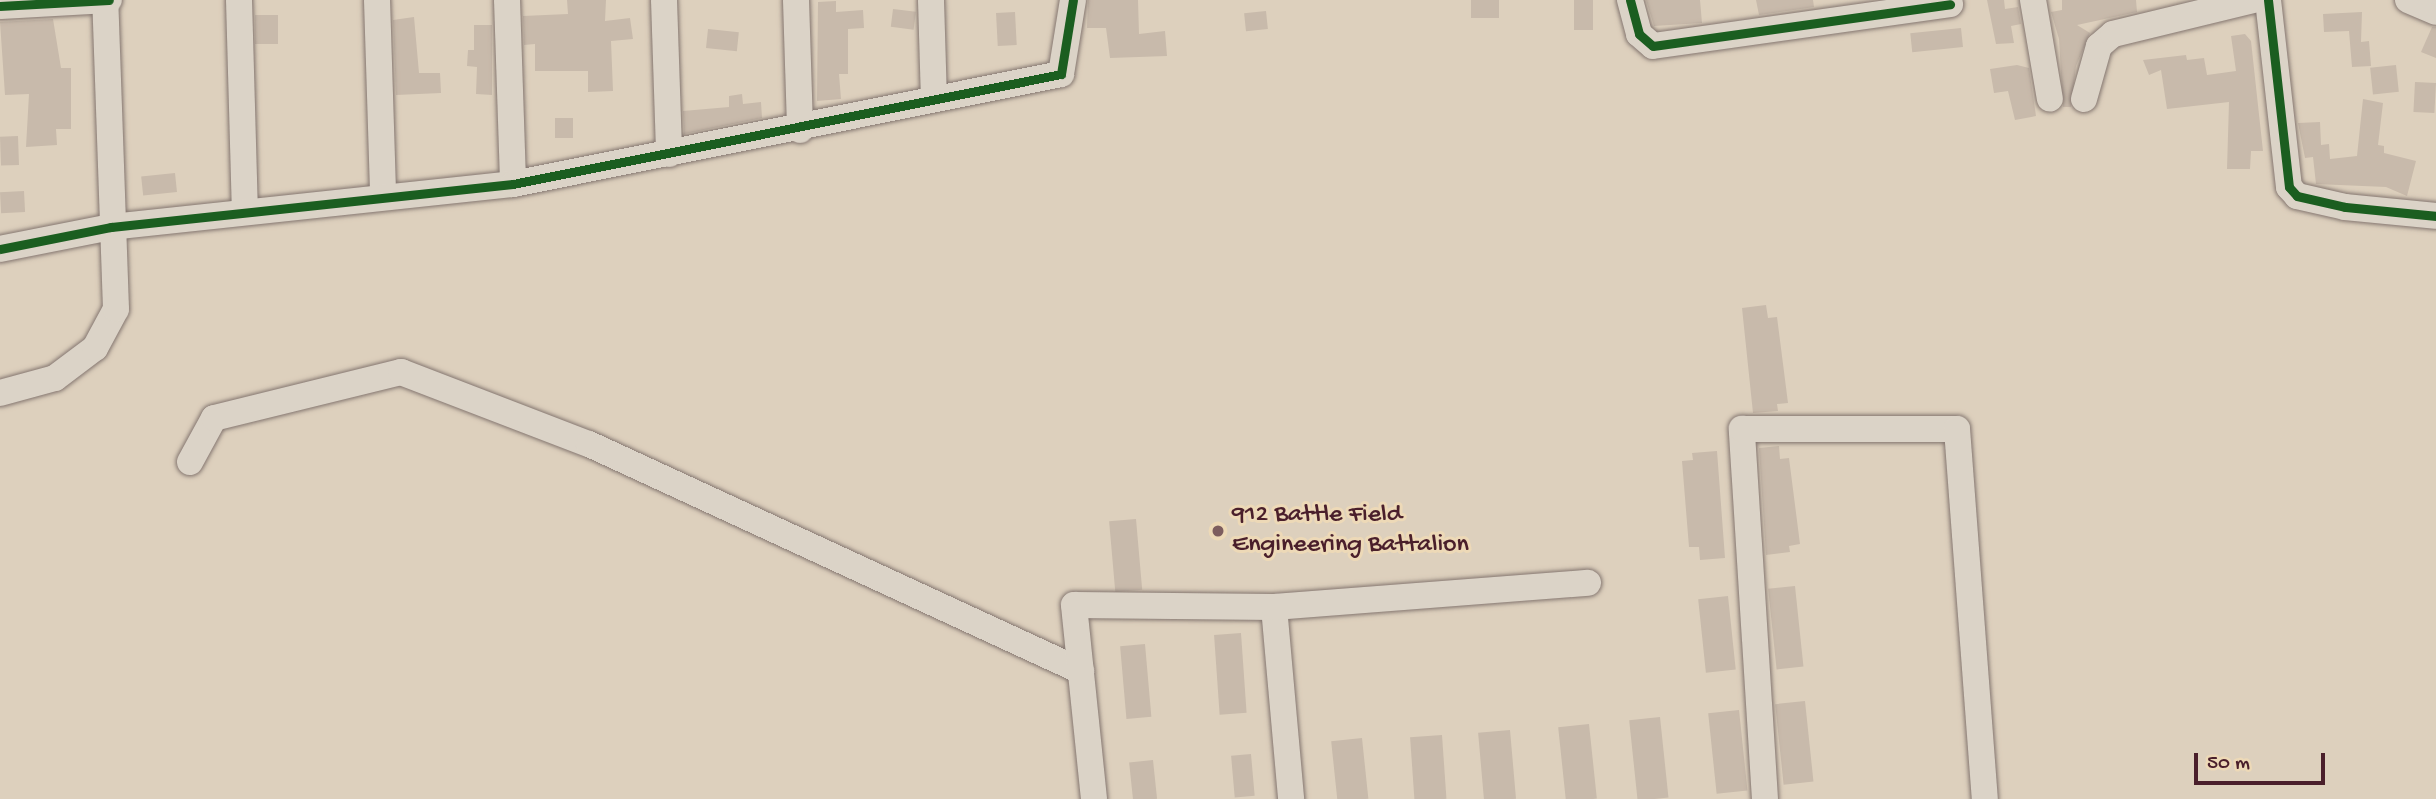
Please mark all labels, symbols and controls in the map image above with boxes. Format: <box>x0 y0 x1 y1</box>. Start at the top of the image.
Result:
place label: 912 Battle Field Engineering Battalion <box>1232 500 1469 562</box>
marker: 912 Battle Field Engineering Battalion <box>1210 523 1226 539</box>
scale bar <box>2198 740 2329 784</box>
text: 50 m <box>2207 752 2250 777</box>

